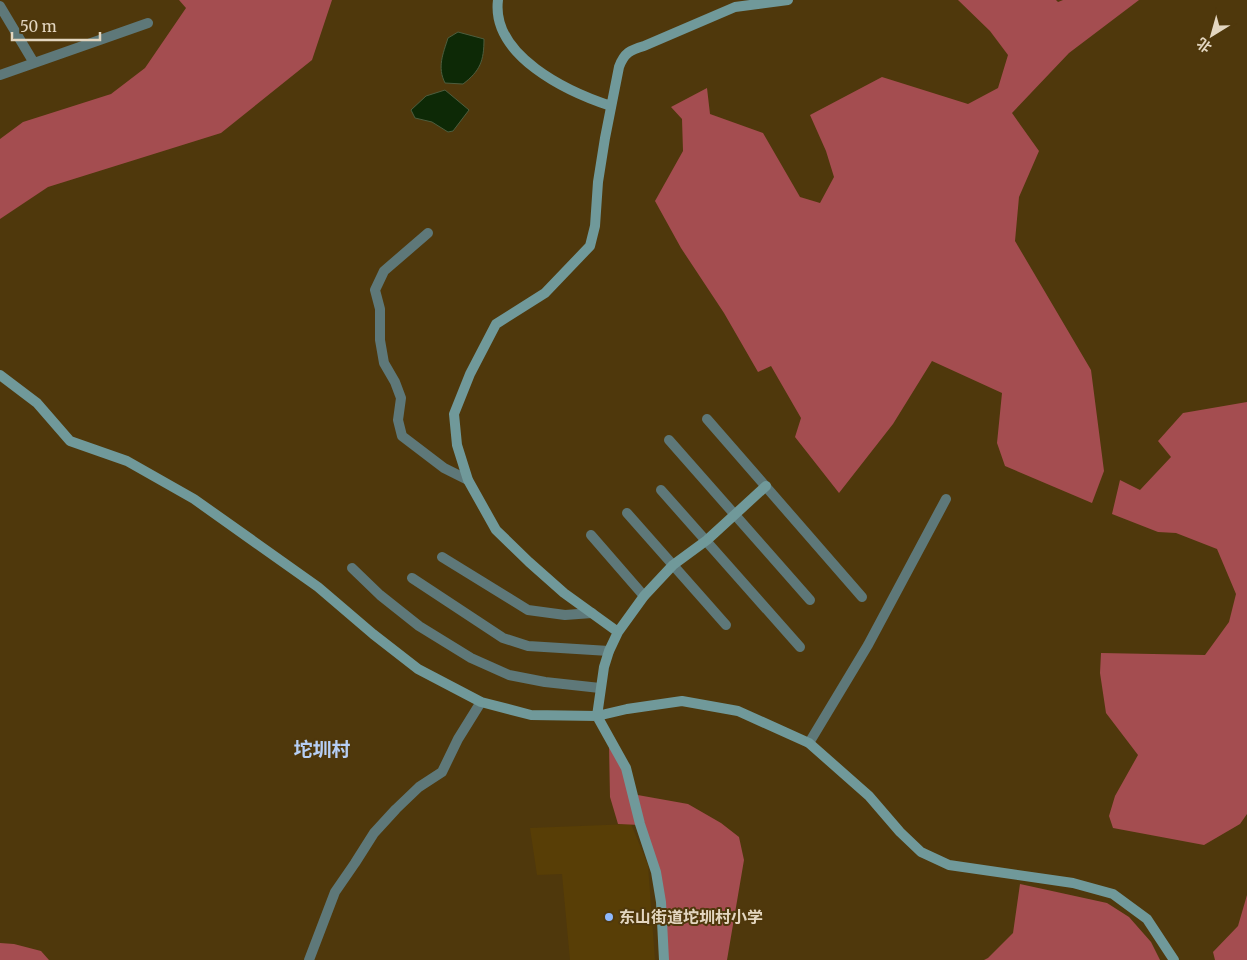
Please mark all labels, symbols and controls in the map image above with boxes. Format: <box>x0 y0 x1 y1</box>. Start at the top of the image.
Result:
scale bar <box>12 10 100 42</box>
north arrow <box>1187 10 1237 60</box>
text: 50 m <box>20 17 57 36</box>
text: 北 <box>1193 34 1215 57</box>
district label: 坨圳村 <box>293 737 351 761</box>
place label: 东山街道坨圳村小学 <box>619 907 763 927</box>
marker: 东山街道坨圳村小学 <box>603 911 615 923</box>

